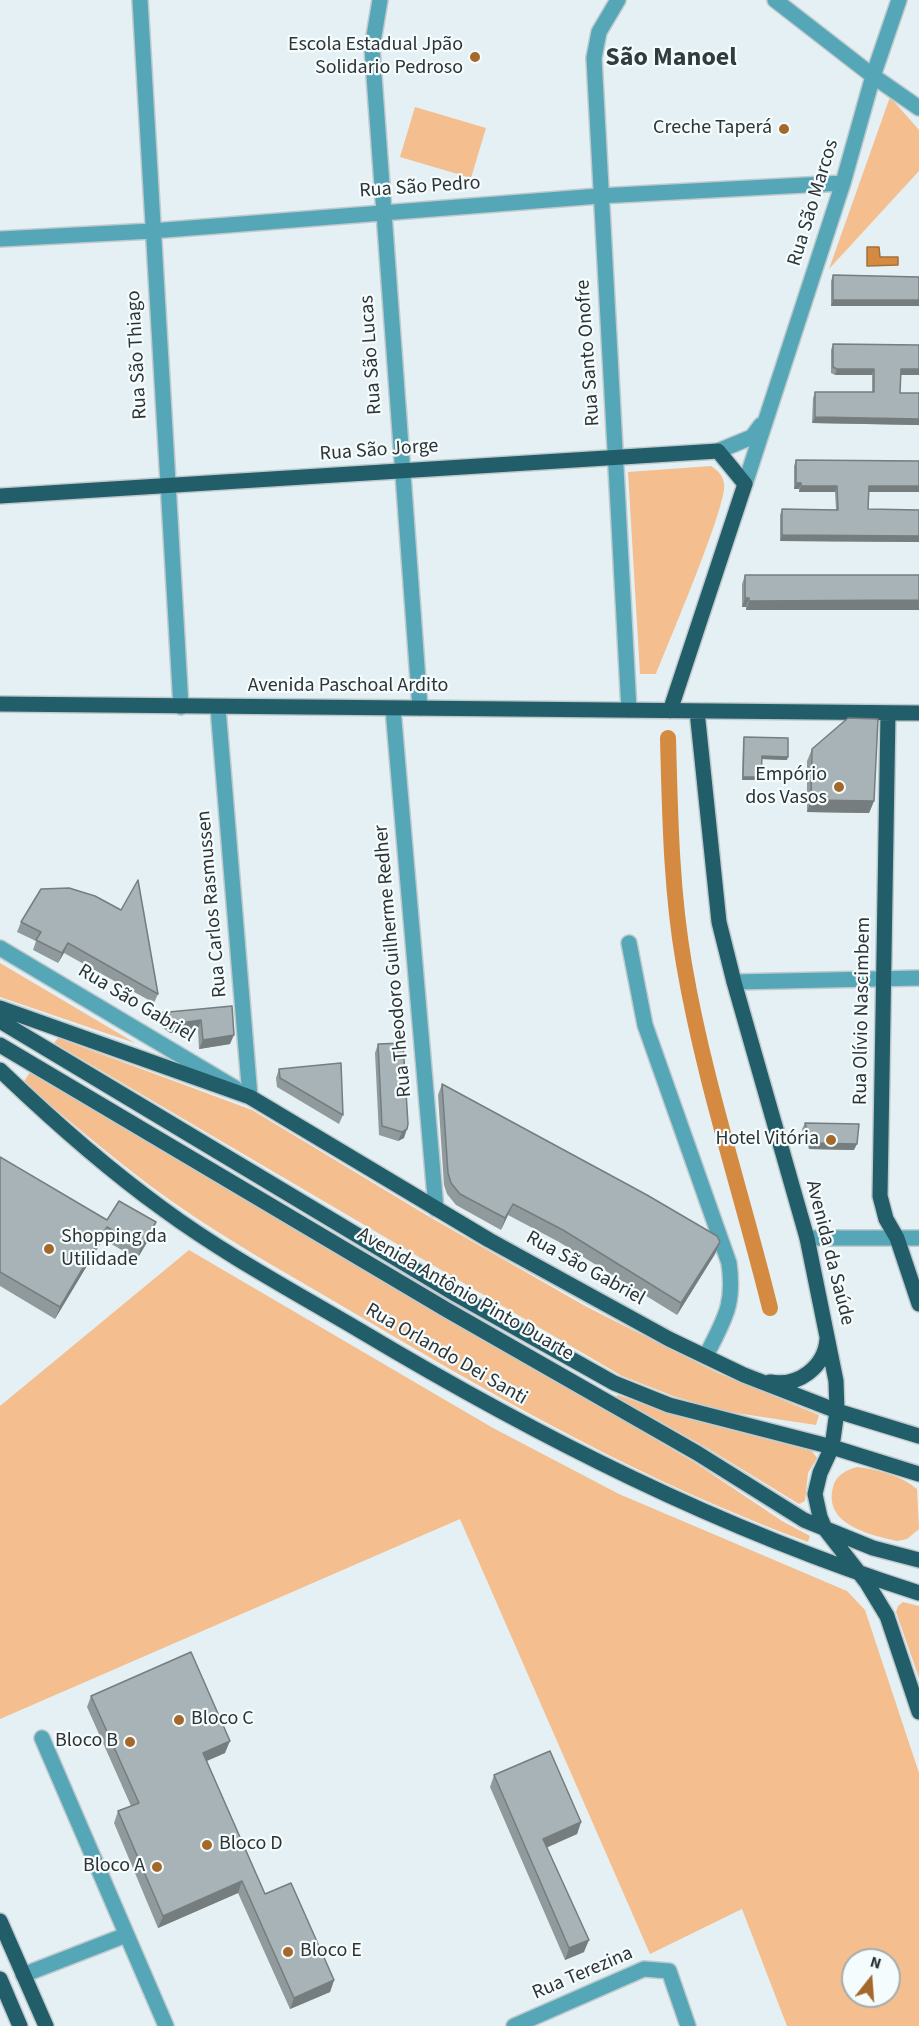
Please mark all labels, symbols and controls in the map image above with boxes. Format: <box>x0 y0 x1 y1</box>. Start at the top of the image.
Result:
place label: Escola Estadual Jpão Solidario Pedroso <box>288 34 463 81</box>
district label: São Manoel <box>605 43 737 75</box>
marker: Escola Estadual Jpão Solidario Pedroso <box>468 50 482 64</box>
place label: Creche Taperá <box>653 117 772 141</box>
marker: Creche Taperá <box>777 122 791 136</box>
street label: Rua São Marcos <box>783 137 845 269</box>
street label: Rua São Pedro <box>359 172 481 204</box>
street label: Rua Santo Onofre <box>572 279 606 427</box>
street label: Rua São Thiago <box>123 290 153 420</box>
street label: Rua São Lucas <box>356 294 388 416</box>
street label: Rua São Jorge <box>319 435 439 467</box>
street label: Avenida Paschoal Ardito <box>248 675 448 699</box>
place label: Empório dos Vasos <box>745 764 827 811</box>
marker: Empório dos Vasos <box>832 780 846 794</box>
street label: Rua Carlos Rasmussen <box>193 809 233 999</box>
street label: Rua Theodoro Guilherme Redher <box>370 824 418 1098</box>
street label: Rua Olívio Nascimbem <box>849 917 877 1105</box>
street label: Rua São Gabriel <box>73 960 199 1048</box>
place label: Hotel Vitória <box>715 1128 819 1152</box>
marker: Hotel Vitória <box>824 1133 838 1147</box>
street label: Avenida da Saúde <box>799 1178 859 1328</box>
street label: Avenida Antônio Pinto Duarte <box>353 1223 577 1367</box>
place label: Shopping da Utilidade <box>61 1226 167 1273</box>
street label: Rua São Gabriel <box>521 1226 649 1312</box>
marker: Shopping da Utilidade <box>42 1242 56 1256</box>
street label: Rua Orlando Dei Santi <box>361 1299 531 1411</box>
place label: Bloco C <box>191 1708 254 1732</box>
marker: Bloco C <box>172 1713 186 1727</box>
place label: Bloco B <box>55 1730 118 1754</box>
marker: Bloco B <box>123 1735 137 1749</box>
place label: Bloco D <box>219 1833 283 1857</box>
marker: Bloco D <box>200 1838 214 1852</box>
place label: Bloco A <box>83 1855 145 1879</box>
marker: Bloco A <box>150 1860 164 1874</box>
place label: Bloco E <box>300 1940 362 1964</box>
street label: Rua Terezina <box>529 1942 637 2006</box>
marker: Bloco E <box>281 1945 295 1959</box>
north arrow <box>841 1948 901 2008</box>
text: N <box>867 1951 884 1975</box>

